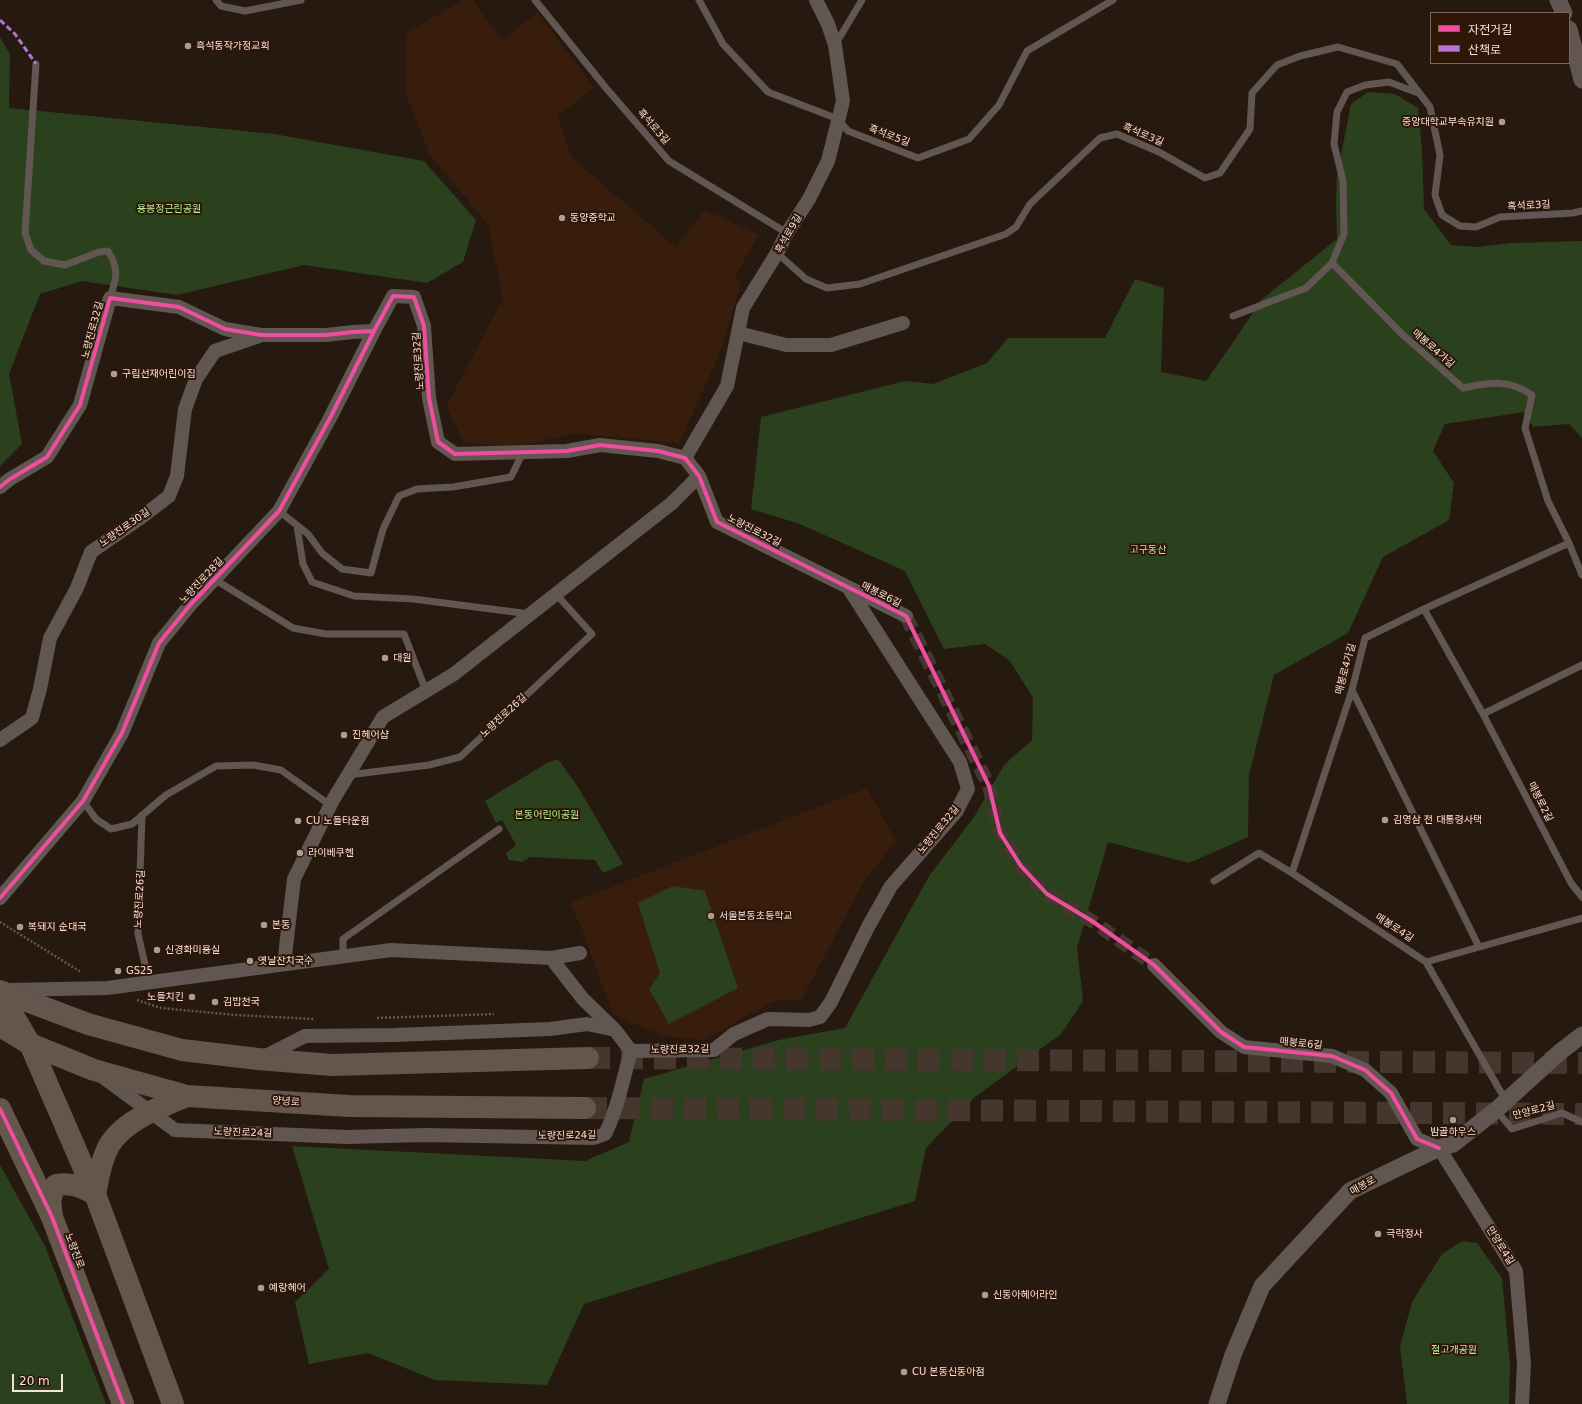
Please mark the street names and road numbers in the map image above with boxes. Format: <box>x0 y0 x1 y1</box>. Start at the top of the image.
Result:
street label: 흑석로3길 <box>634 107 672 147</box>
street label: 흑석로3길 <box>1121 121 1165 149</box>
street label: 흑석로5길 <box>867 123 911 149</box>
street label: 흑석로3길 <box>1507 199 1551 213</box>
street label: 흑석로9길 <box>773 212 805 256</box>
street label: 노량진로32길 <box>80 300 106 360</box>
street label: 매봉로4가길 <box>1409 327 1457 371</box>
street label: 노량진로32길 <box>411 331 427 391</box>
street label: 노량진로30길 <box>98 506 152 550</box>
street label: 노량진로32길 <box>725 512 783 550</box>
street label: 노량진로28길 <box>178 555 226 607</box>
street label: 매봉로6길 <box>859 580 903 610</box>
street label: 매봉로4가길 <box>1333 642 1359 696</box>
street label: 노량진로26길 <box>478 692 530 740</box>
street label: 매봉로2길 <box>1525 780 1555 824</box>
street label: 노량진로32길 <box>916 803 962 857</box>
street label: 노량진로26길 <box>132 869 148 929</box>
street label: 매봉로4길 <box>1373 911 1415 945</box>
street label: 매봉로6길 <box>1279 1036 1323 1052</box>
street label: 노량진로32길 <box>651 1043 709 1057</box>
street label: 양녕로 <box>272 1095 300 1109</box>
street label: 만양로2길 <box>1512 1100 1556 1122</box>
street label: 노량진로24길 <box>213 1126 273 1140</box>
street label: 노량진로24길 <box>538 1129 596 1143</box>
street label: 매봉로 <box>1348 1174 1378 1198</box>
street label: 만양로4길 <box>1483 1225 1517 1267</box>
street label: 노량진로 <box>62 1232 86 1270</box>

